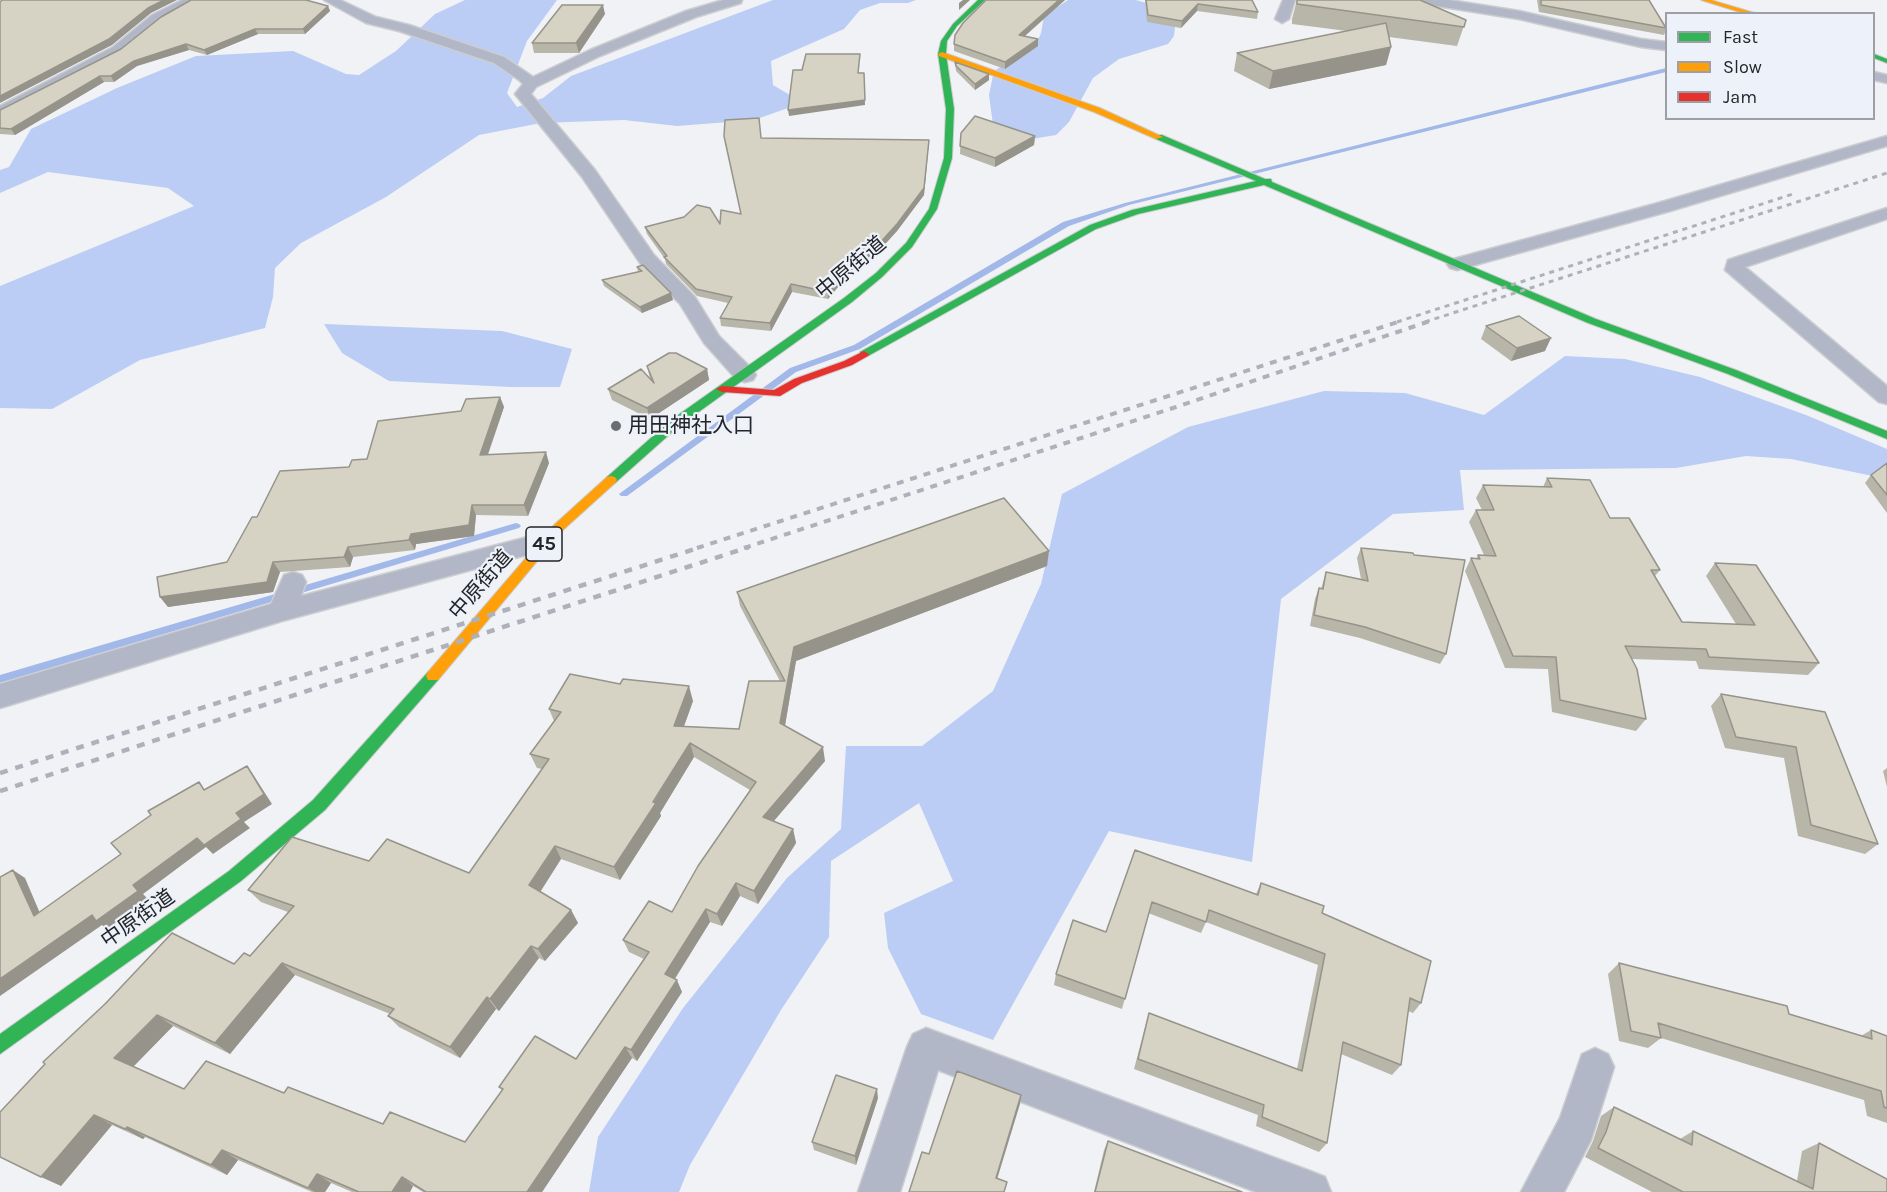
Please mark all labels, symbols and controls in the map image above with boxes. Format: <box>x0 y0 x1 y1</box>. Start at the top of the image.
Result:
legend <box>1665 12 1875 120</box>
text: Fast <box>1723 26 1758 48</box>
text: Slow <box>1723 56 1762 78</box>
text: Jam <box>1723 86 1757 108</box>
street label: 中原街道 <box>811 231 891 305</box>
place label: 用田神社入口 <box>628 413 754 439</box>
marker: 用田神社入口 <box>609 419 623 433</box>
road number: 45 <box>526 527 562 561</box>
street label: 中原街道 <box>444 545 518 625</box>
street label: 中原街道 <box>96 885 180 953</box>

